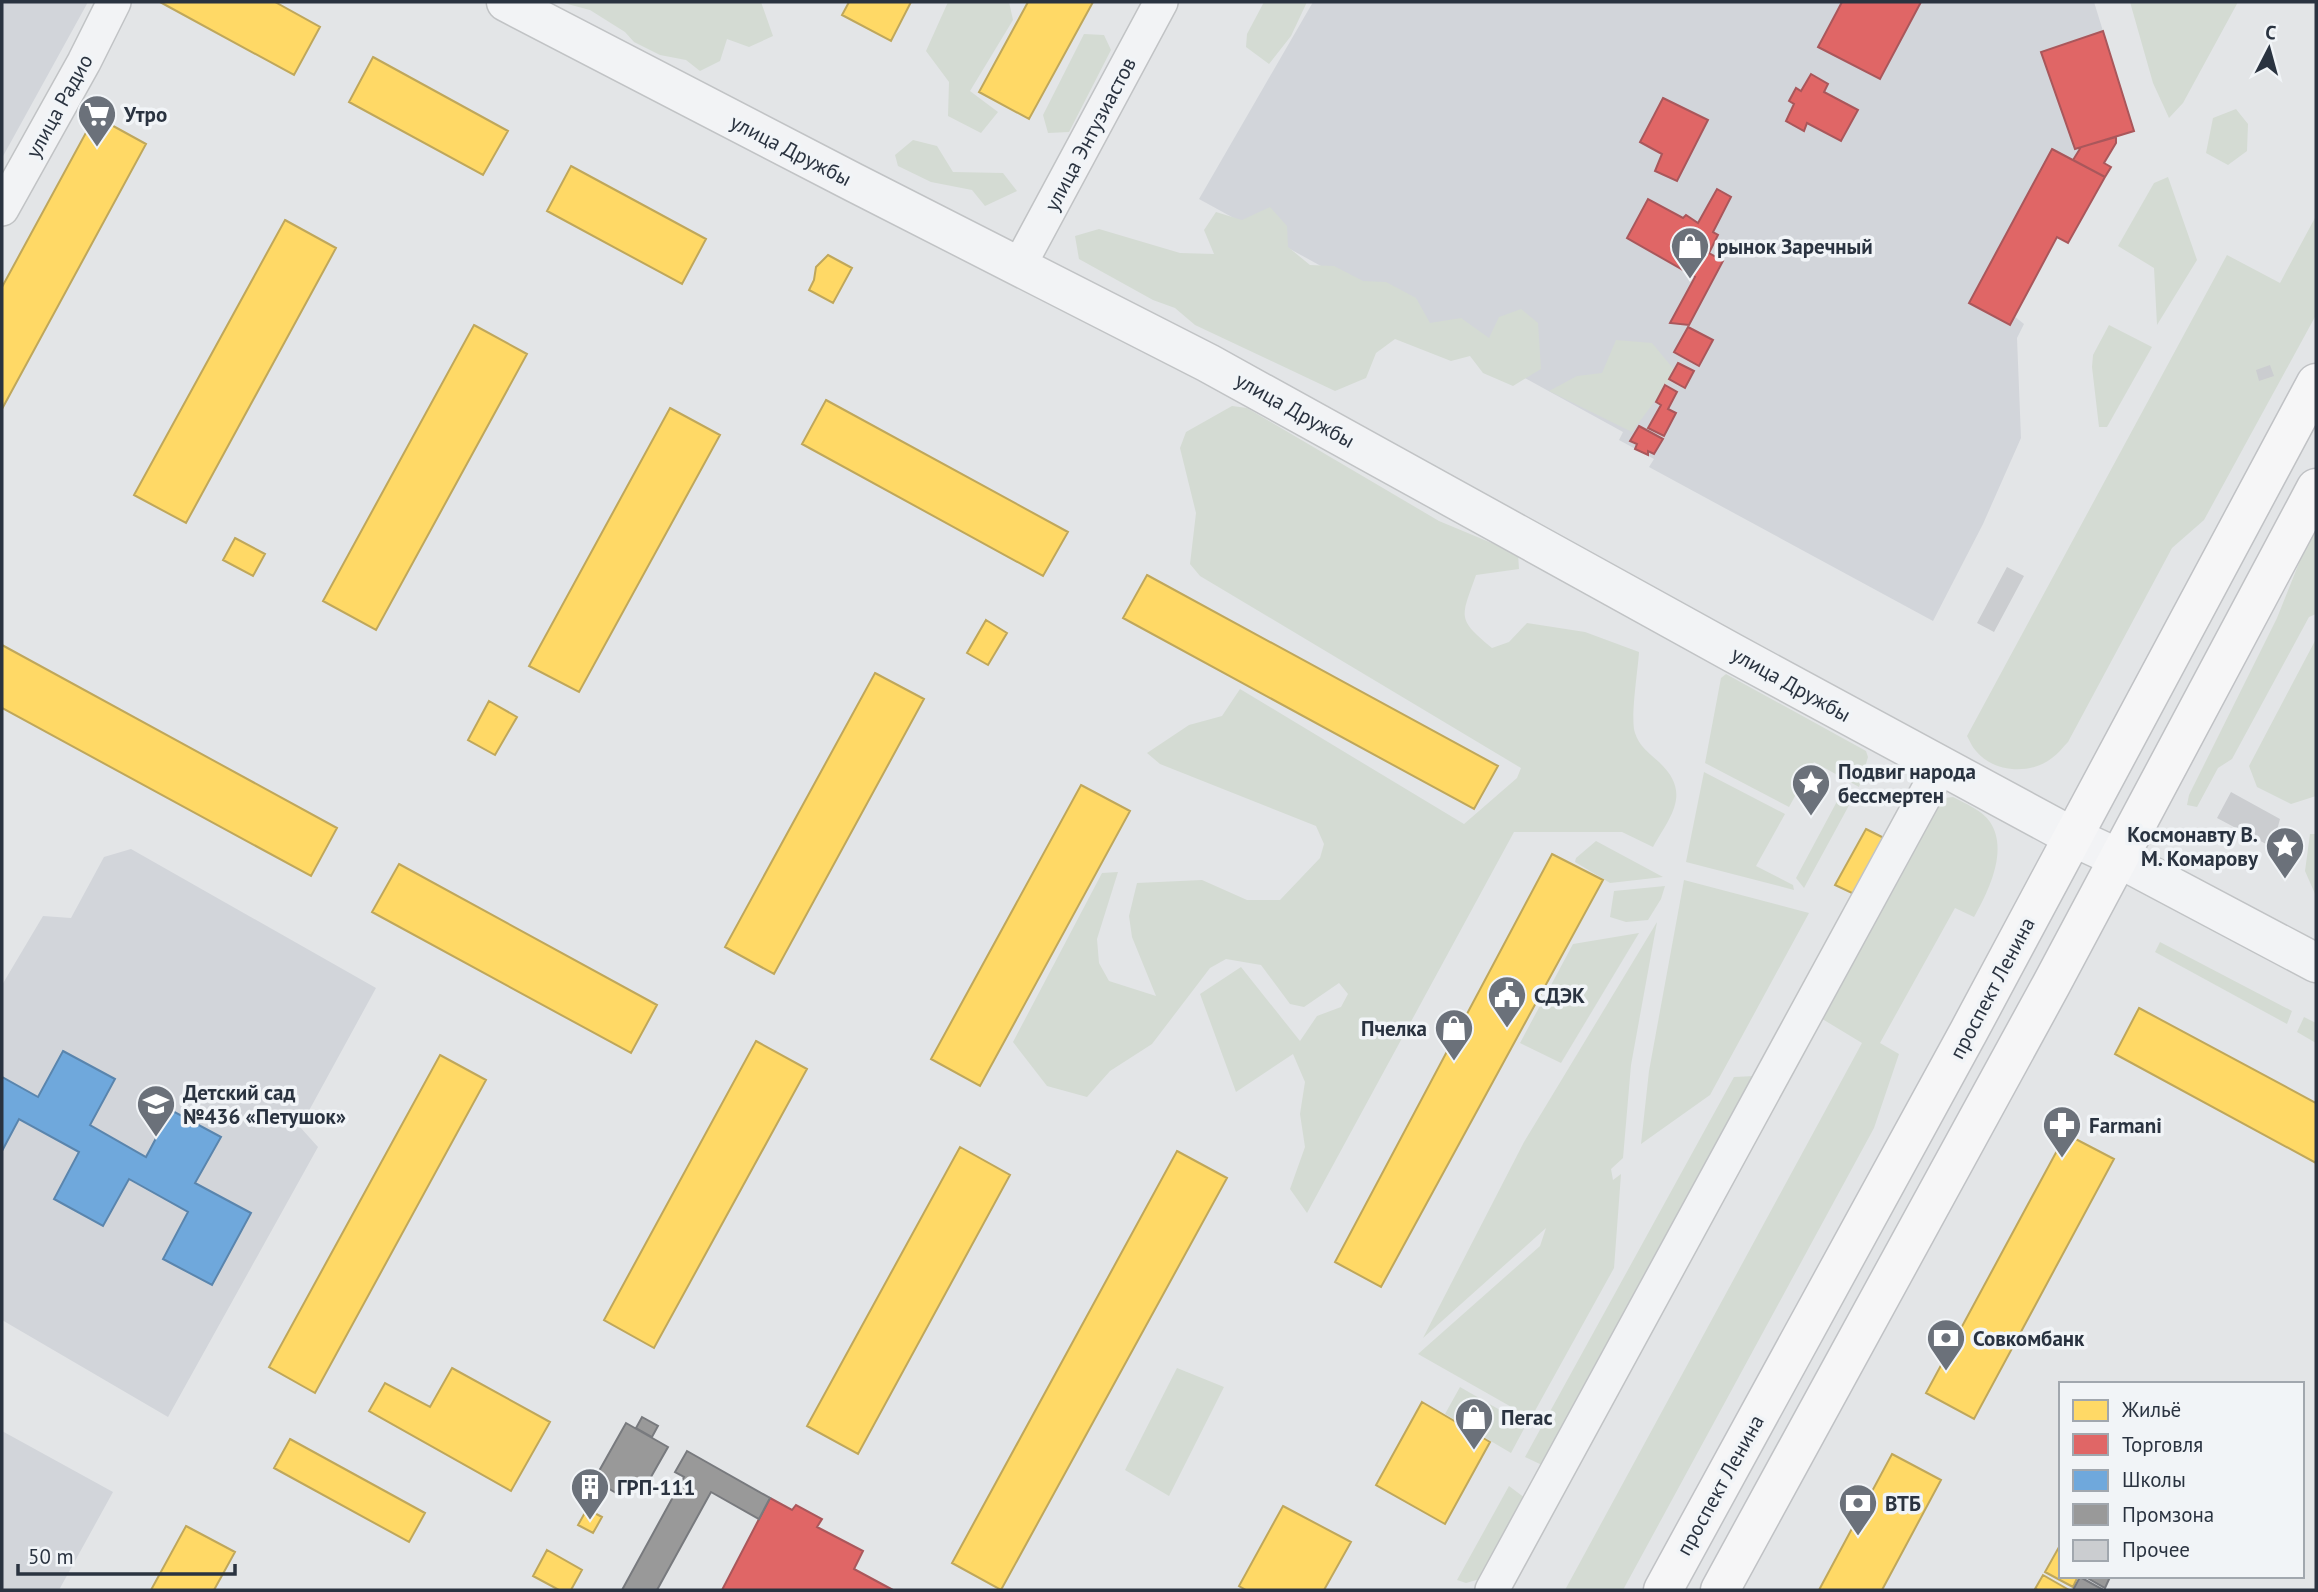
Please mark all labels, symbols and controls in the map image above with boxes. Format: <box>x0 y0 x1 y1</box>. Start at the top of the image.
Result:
north arrow <box>2234 14 2304 84</box>
text: С <box>2264 20 2278 45</box>
street label: улица Радио <box>19 49 99 163</box>
street label: улица Энтузиастов <box>1038 52 1142 216</box>
supermarket icon: Утро <box>76 93 118 148</box>
place label: Утро <box>123 101 167 128</box>
street label: улица Дружбы <box>726 108 856 192</box>
shop icon: рынок Заречный <box>1669 225 1711 280</box>
place label: рынок Заречный <box>1717 233 1873 260</box>
street label: улица Дружбы <box>1231 366 1359 454</box>
street label: улица Дружбы <box>1727 640 1855 728</box>
place label: Подвиг народа бессмертен <box>1838 758 1976 809</box>
place icon: Подвиг народа бессмертен <box>1790 762 1832 817</box>
place label: Космонавту В. М. Комарову <box>2127 821 2259 872</box>
place icon: Космонавту В. М. Комарову <box>2264 825 2306 880</box>
street label: проспект Ленина <box>1943 912 2041 1064</box>
public building icon: СДЭК <box>1486 974 1528 1029</box>
place label: СДЭК <box>1534 982 1585 1009</box>
shop icon: Пчелка <box>1433 1007 1475 1062</box>
place label: Пчелка <box>1361 1015 1427 1042</box>
place label: Детский сад №436 «Петушок» <box>183 1079 346 1130</box>
school or university icon: Детский сад №436 «Петушок» <box>135 1083 177 1138</box>
pharmacy icon: Farmani <box>2041 1104 2083 1159</box>
place label: Farmani <box>2089 1112 2162 1139</box>
bank icon: Совкомбанк <box>1925 1317 1967 1372</box>
place label: Совкомбанк <box>1973 1325 2085 1352</box>
legend <box>2059 1382 2304 1578</box>
shop icon: Пегас <box>1453 1396 1495 1451</box>
text: Жильё <box>2121 1396 2181 1423</box>
place label: Пегас <box>1501 1404 1553 1431</box>
street label: проспект Ленина <box>1670 1410 1770 1560</box>
text: Торговля <box>2122 1431 2203 1458</box>
building icon: ГРП-111 <box>569 1466 611 1521</box>
text: Школы <box>2122 1466 2186 1493</box>
place label: ГРП-111 <box>617 1474 695 1501</box>
bank icon: ВТБ <box>1837 1482 1879 1537</box>
place label: ВТБ <box>1885 1490 1921 1517</box>
text: Промзона <box>2122 1501 2214 1528</box>
scale bar <box>18 1532 234 1576</box>
text: Прочее <box>2122 1536 2190 1563</box>
text: 50 m <box>28 1543 74 1570</box>

